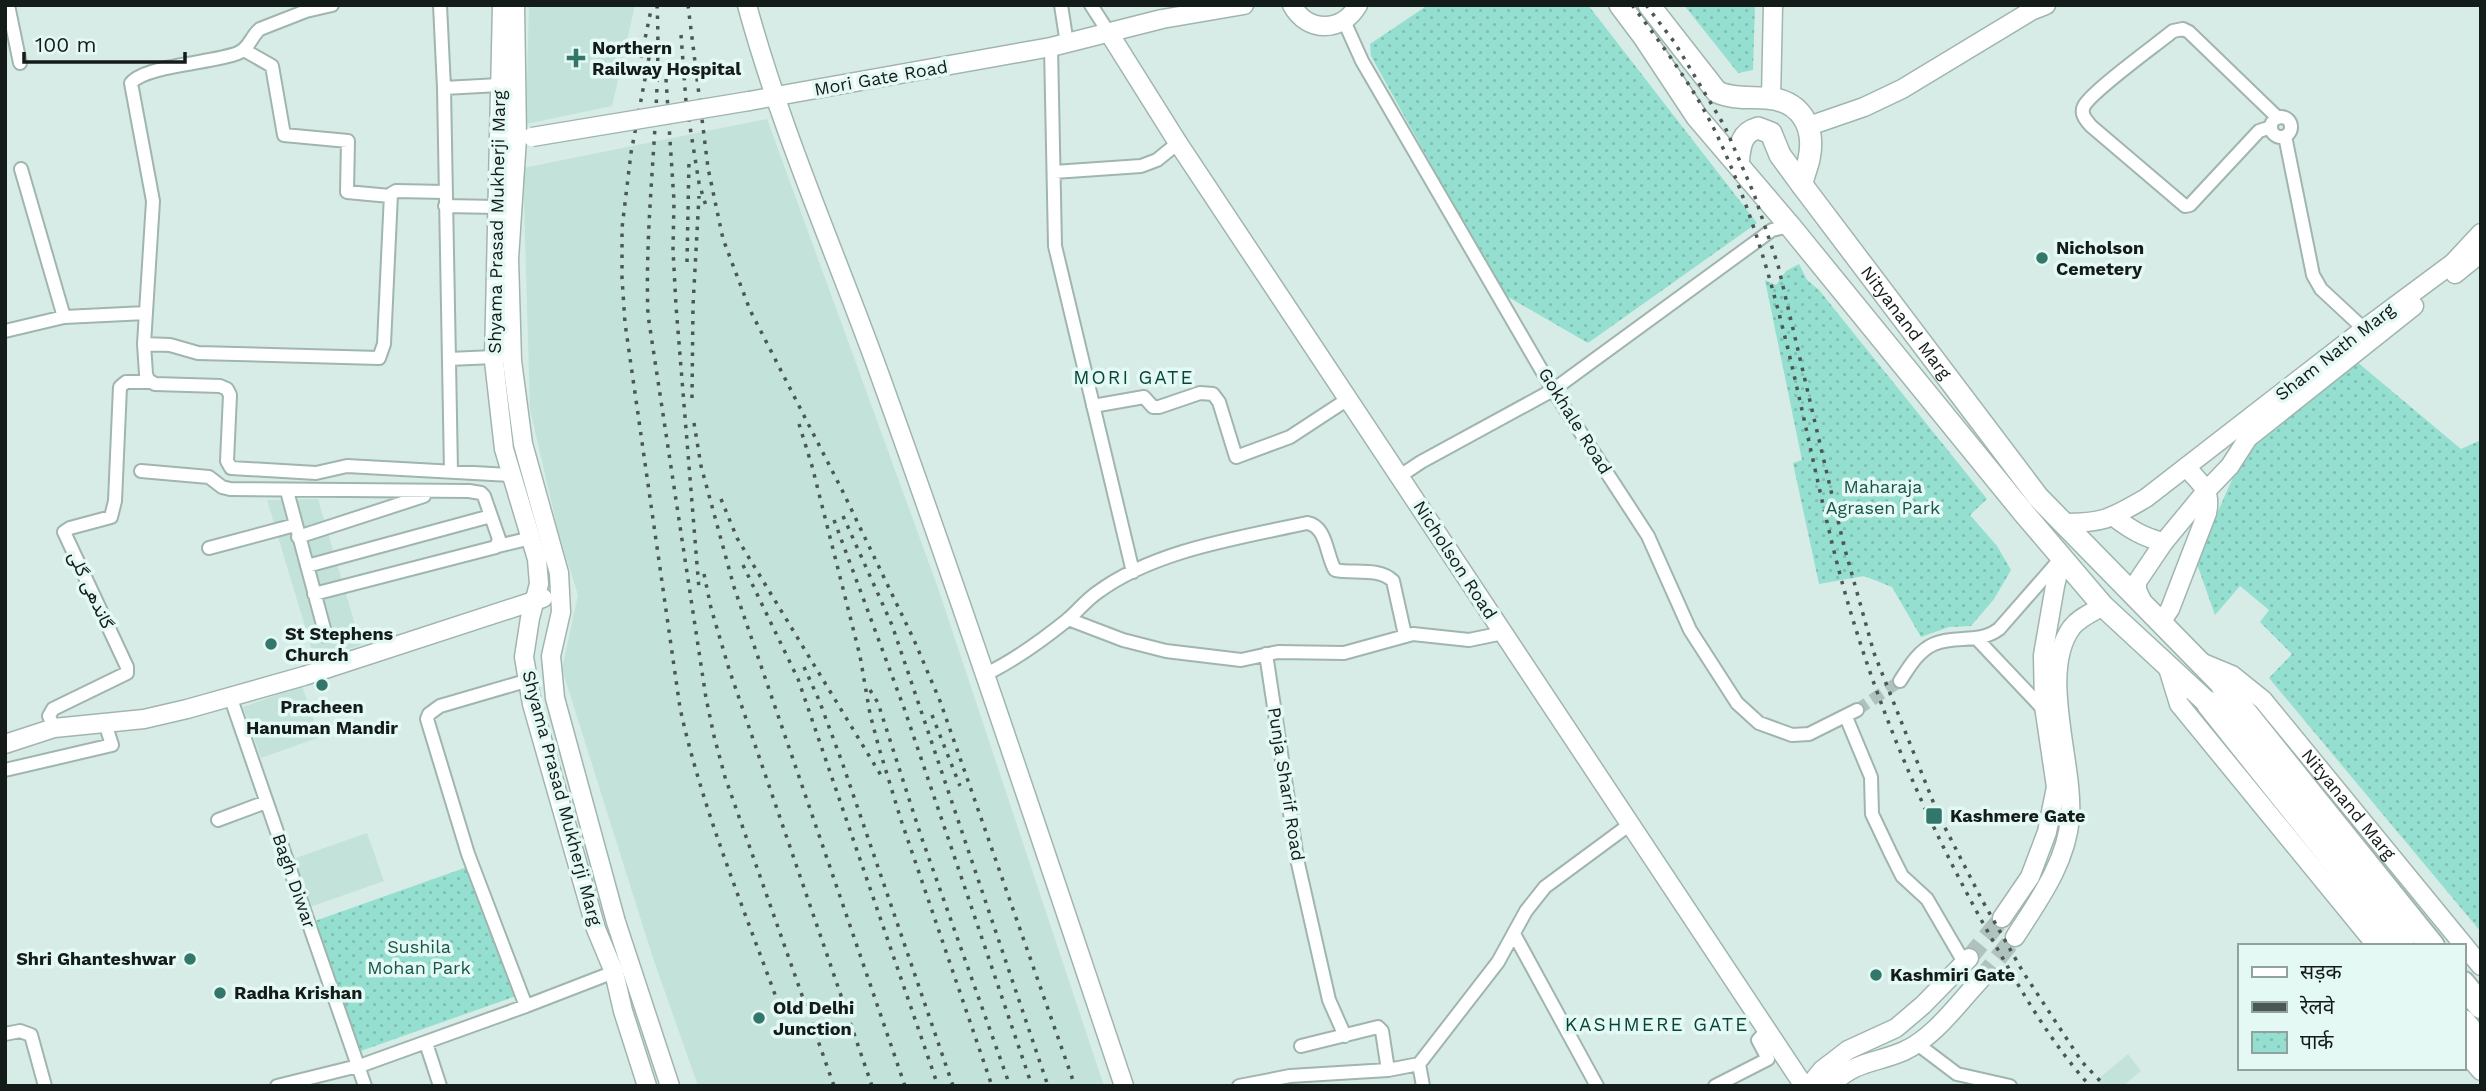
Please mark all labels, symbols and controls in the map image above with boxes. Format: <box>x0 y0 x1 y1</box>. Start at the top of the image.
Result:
scale bar <box>24 21 186 65</box>
text: 100 m <box>35 32 97 57</box>
place label: Northern Railway Hospital <box>592 37 741 79</box>
marker: Northern Railway Hospital <box>566 48 586 68</box>
street label: Mori Gate Road <box>813 55 949 100</box>
street label: Shyama Prasad Mukherji Marg <box>484 90 509 354</box>
place label: Nicholson Cemetery <box>2056 237 2144 279</box>
marker: Nicholson Cemetery <box>2034 250 2050 266</box>
street label: Nityanand Marg <box>1857 261 1956 383</box>
street label: Sham Nath Marg <box>2271 298 2399 405</box>
street label: Gokhale Road <box>1534 364 1616 478</box>
district label: MORI GATE <box>1073 366 1195 389</box>
park label: Maharaja Agrasen Park <box>1826 476 1940 518</box>
street label: Nicholson Road <box>1409 497 1502 623</box>
street label: گاندھی گلی <box>63 548 119 632</box>
place label: St Stephens Church <box>285 623 394 665</box>
marker: St Stephens Church <box>263 636 279 652</box>
street label: Shyama Prasad Mukherji Marg <box>518 668 607 928</box>
marker: Pracheen Hanuman Mandir <box>314 677 330 693</box>
place label: Pracheen Hanuman Mandir <box>246 696 398 738</box>
street label: Punja Sharif Road <box>1264 706 1309 862</box>
street label: Nityanand Marg <box>2297 744 2401 864</box>
place label: Kashmere Gate <box>1950 805 2085 826</box>
marker: Kashmere Gate <box>1924 806 1944 826</box>
street label: Bagh Diwar <box>268 831 320 931</box>
park label: Sushila Mohan Park <box>367 936 471 978</box>
legend <box>2238 944 2465 1070</box>
place label: Shri Ghanteshwar <box>16 948 176 969</box>
marker: Shri Ghanteshwar <box>182 951 198 967</box>
text: सड़क <box>2300 959 2342 984</box>
place label: Kashmiri Gate <box>1890 964 2015 985</box>
marker: Kashmiri Gate <box>1868 967 1884 983</box>
place label: Radha Krishan <box>234 982 362 1003</box>
marker: Radha Krishan <box>212 985 228 1001</box>
text: रेलवे <box>2299 994 2335 1019</box>
place label: Old Delhi Junction <box>773 997 854 1039</box>
marker: Old Delhi Junction <box>751 1010 767 1026</box>
district label: KASHMERE GATE <box>1565 1013 1749 1036</box>
text: पार्क <box>2300 1029 2334 1054</box>

